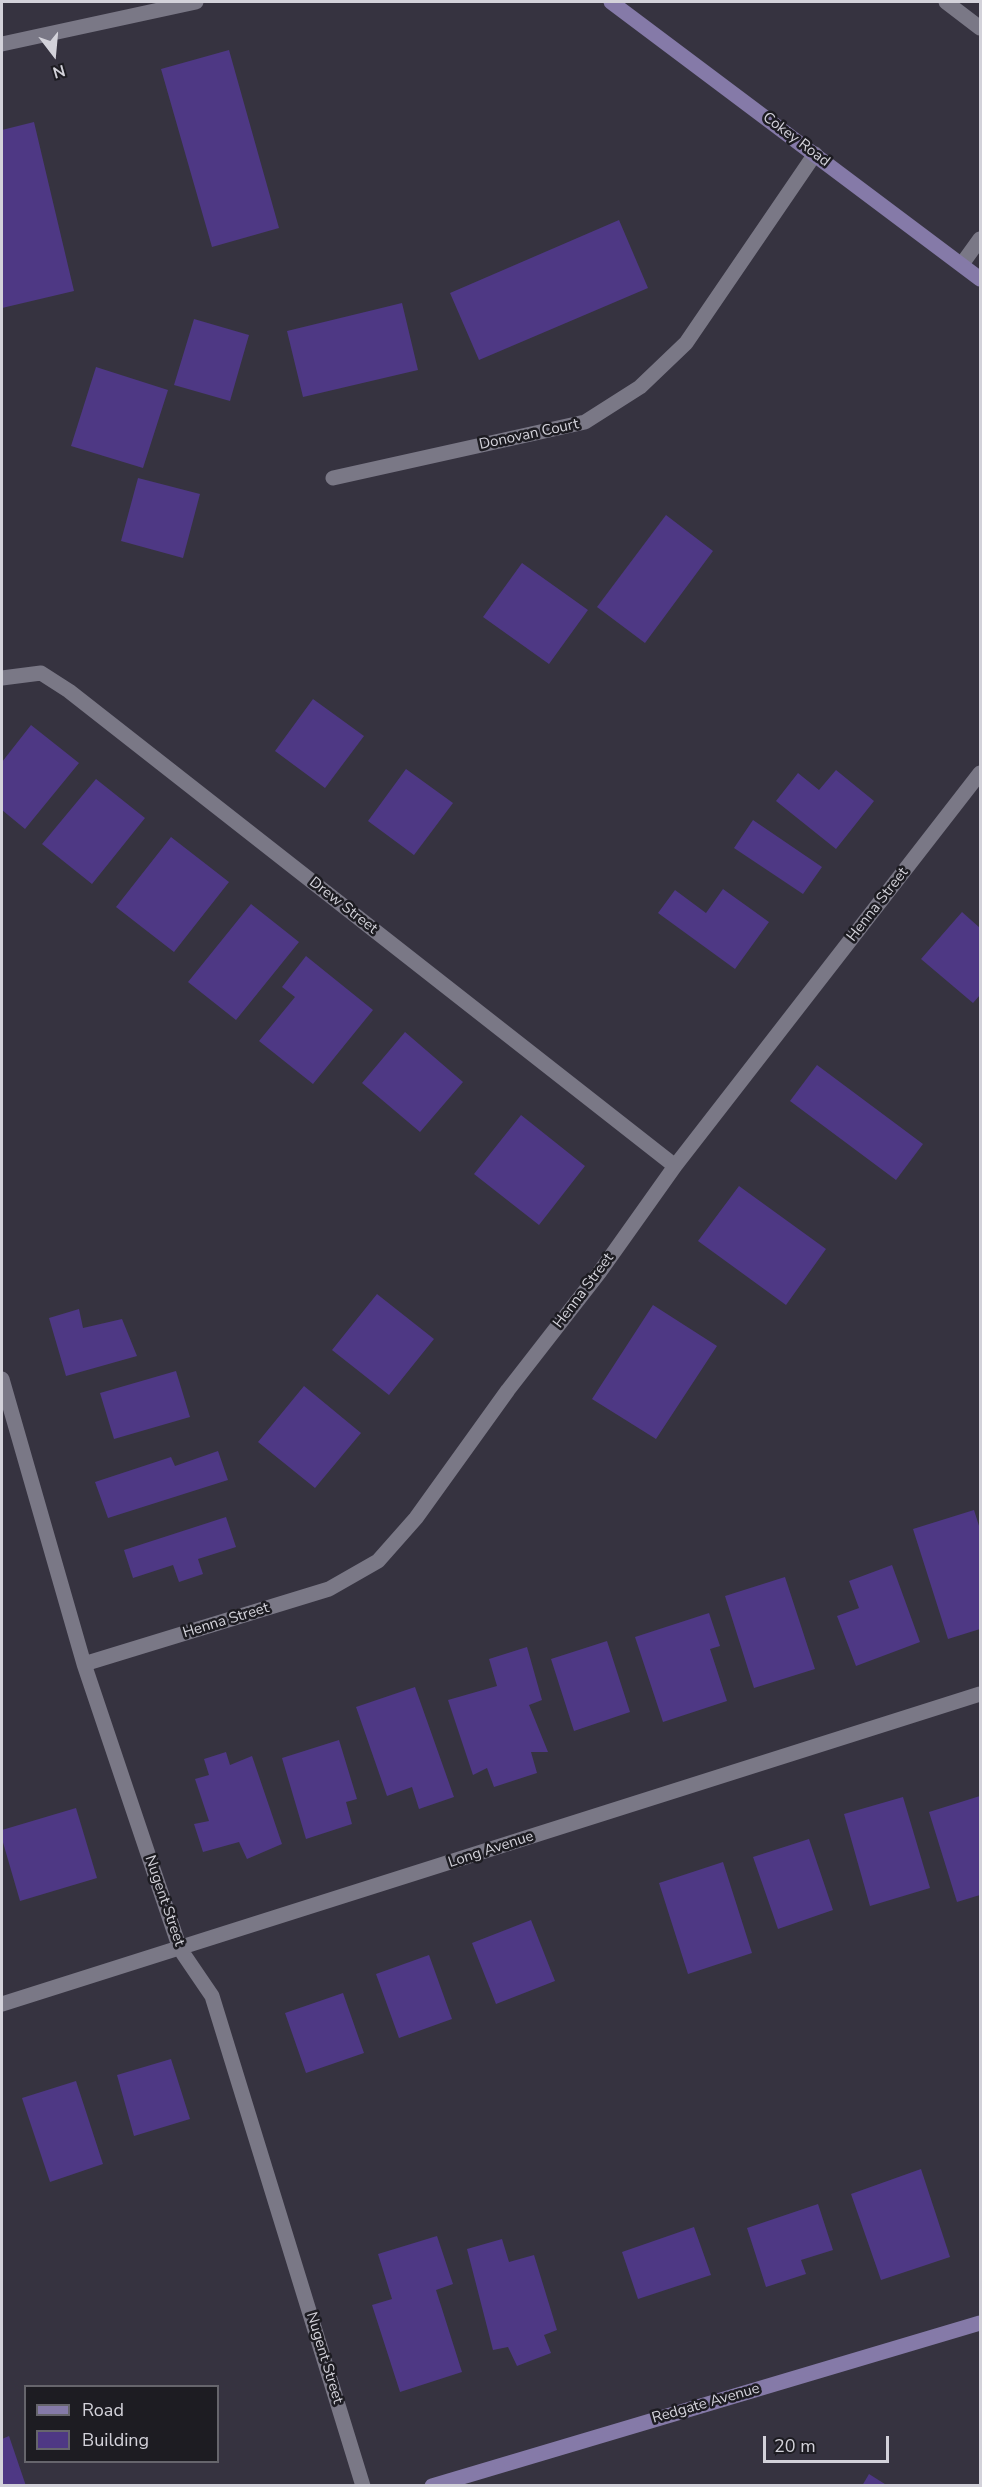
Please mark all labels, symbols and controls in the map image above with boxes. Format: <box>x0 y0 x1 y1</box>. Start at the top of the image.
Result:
north arrow <box>24 24 84 84</box>
text: N <box>50 59 68 84</box>
street label: Cokey Road <box>759 109 833 171</box>
street label: Donovan Court <box>478 416 580 454</box>
street label: Henna Street <box>843 864 913 946</box>
street label: Drew Street <box>305 874 381 938</box>
street label: Henna Street <box>550 1250 618 1332</box>
street label: Henna Street <box>181 1599 271 1643</box>
street label: Long Avenue <box>446 1828 536 1872</box>
street label: Nugent Street <box>140 1853 188 1949</box>
street label: Nugent Street <box>302 2310 346 2406</box>
street label: Redgate Avenue <box>650 2380 762 2428</box>
legend <box>24 2385 219 2463</box>
text: Road <box>82 2398 124 2422</box>
scale bar <box>766 2424 892 2462</box>
text: Building <box>82 2428 149 2452</box>
text: 20 m <box>774 2434 816 2458</box>

